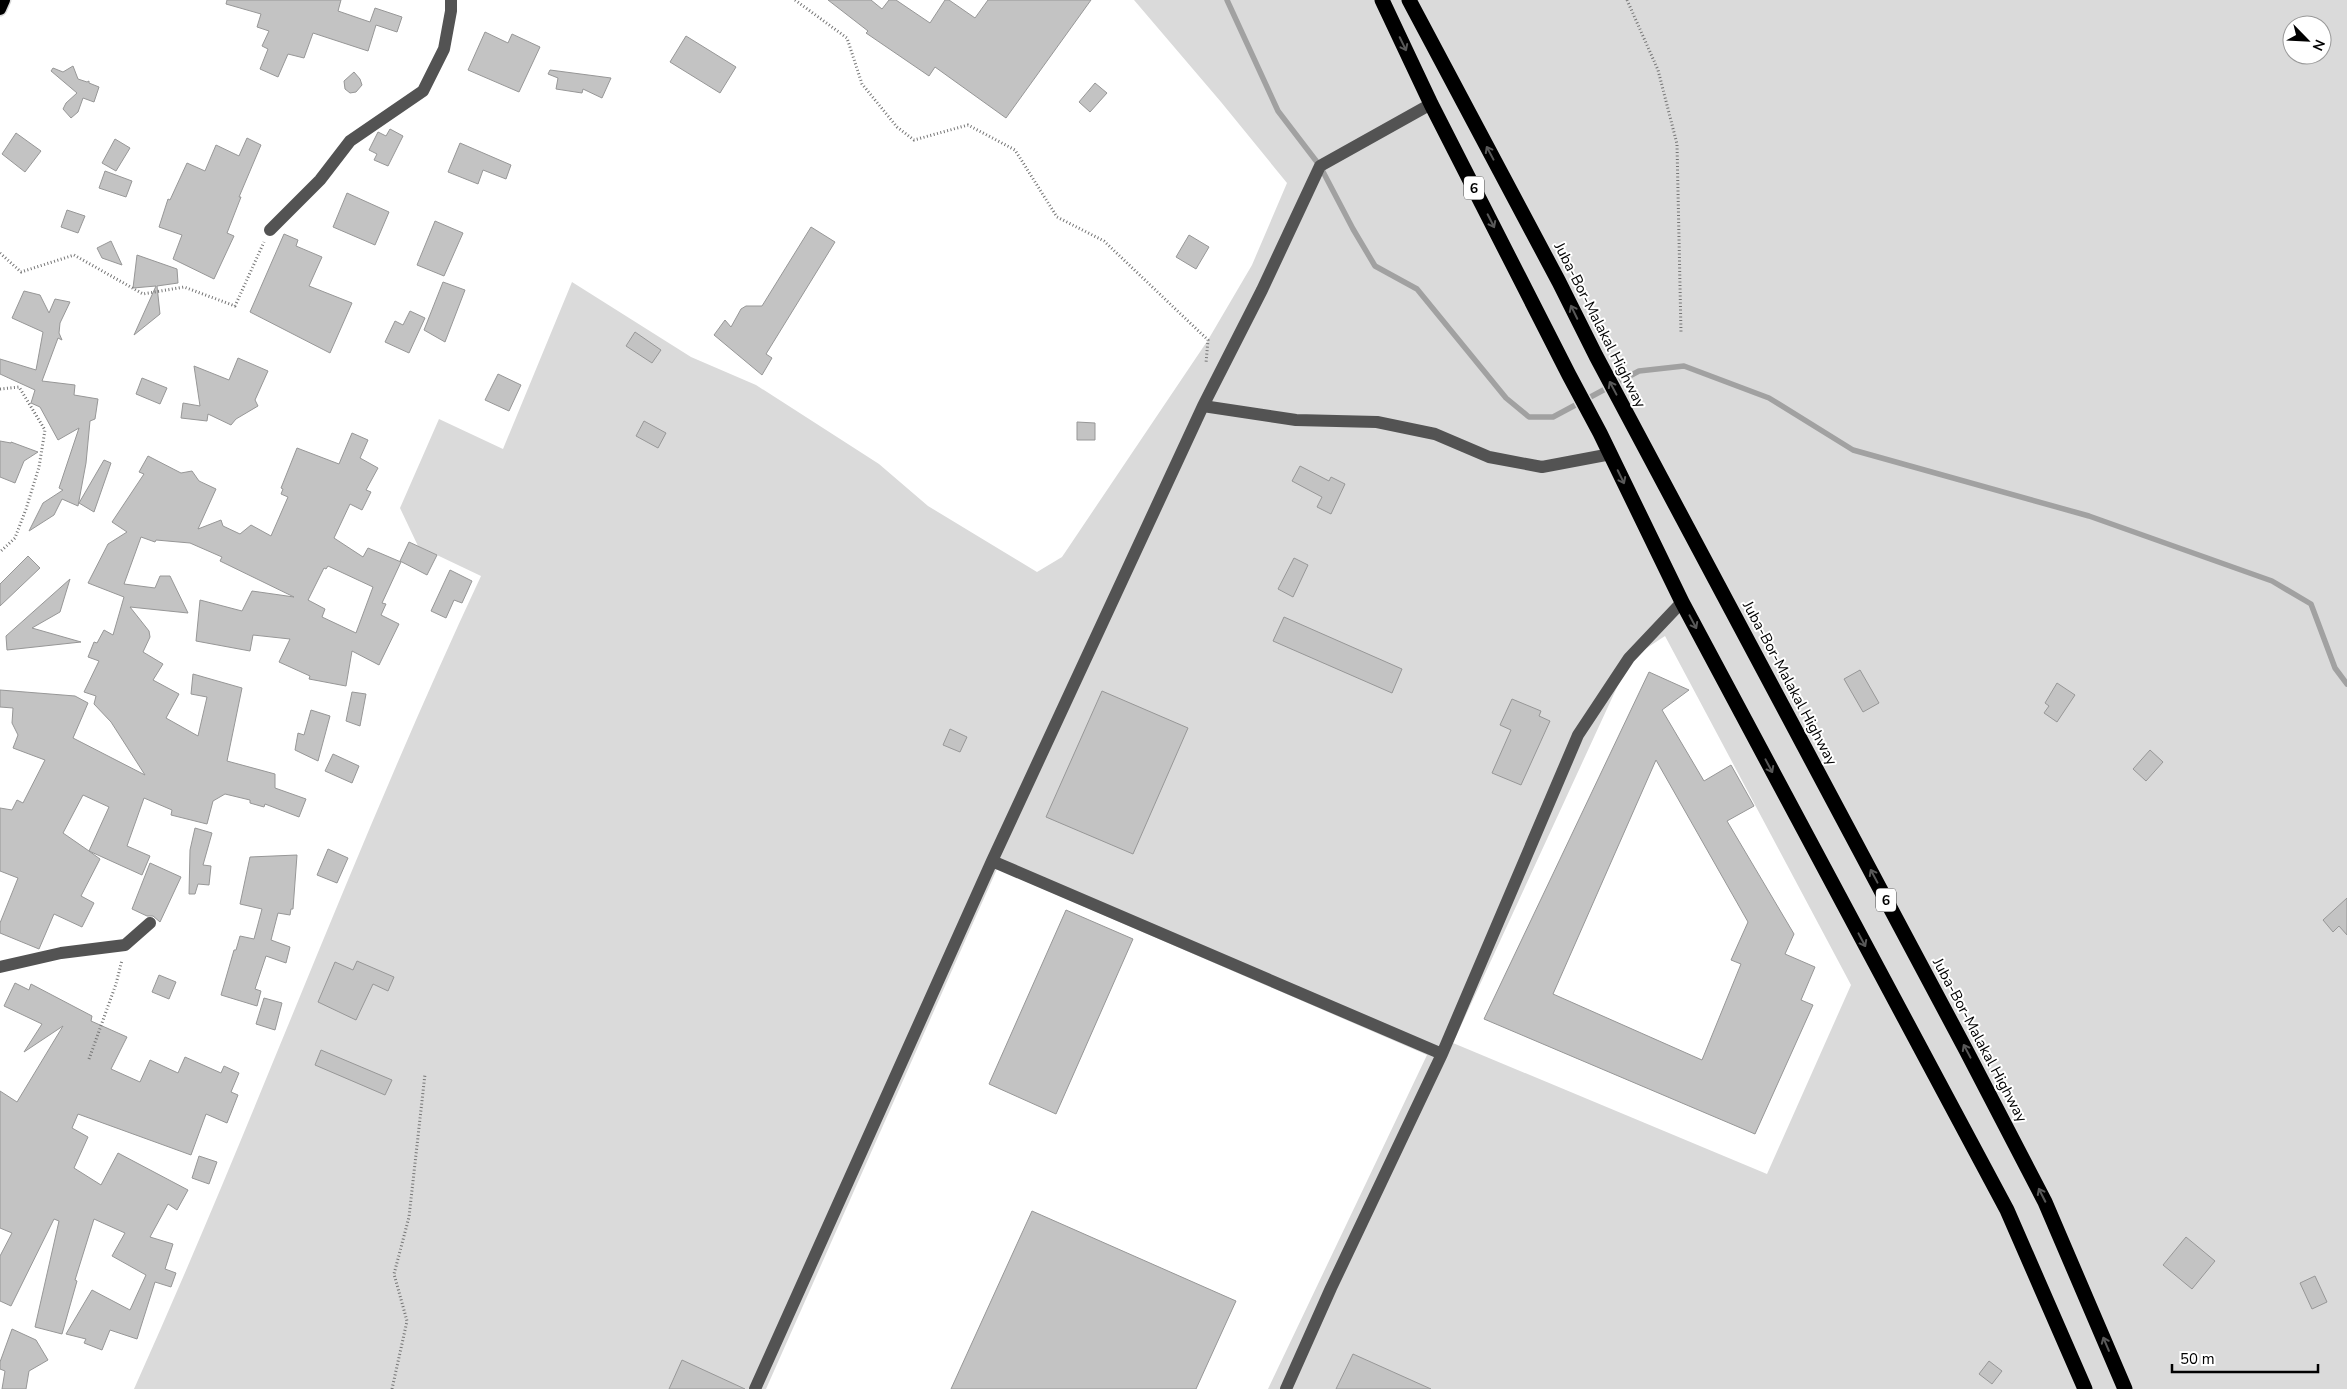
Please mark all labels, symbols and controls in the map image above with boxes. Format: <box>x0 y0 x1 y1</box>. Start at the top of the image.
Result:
north arrow <box>2282 15 2332 65</box>
one-way arrow <box>1399 36 1408 51</box>
text: N <box>2308 36 2329 54</box>
one-way arrow <box>1485 146 1494 161</box>
road number: 6 <box>1464 177 1484 200</box>
one-way arrow <box>1487 213 1496 228</box>
street label: Juba-Bor-Malakal Highway <box>1549 238 1651 411</box>
one-way arrow <box>1569 305 1579 320</box>
one-way arrow <box>1607 381 1617 395</box>
one-way arrow <box>1617 469 1627 484</box>
street label: Juba-Bor-Malakal Highway <box>1738 597 1842 769</box>
one-way arrow <box>1688 615 1698 630</box>
one-way arrow <box>1765 758 1775 773</box>
one-way arrow <box>1869 869 1879 884</box>
road number: 6 <box>1876 888 1896 912</box>
one-way arrow <box>1858 932 1867 947</box>
street label: Juba-Bor-Malakal Highway <box>1928 954 2032 1126</box>
one-way arrow <box>1962 1043 1972 1058</box>
one-way arrow <box>2037 1188 2046 1203</box>
one-way arrow <box>2100 1337 2110 1352</box>
scale bar <box>2172 1342 2318 1374</box>
text: 50 m <box>2180 1349 2215 1369</box>

